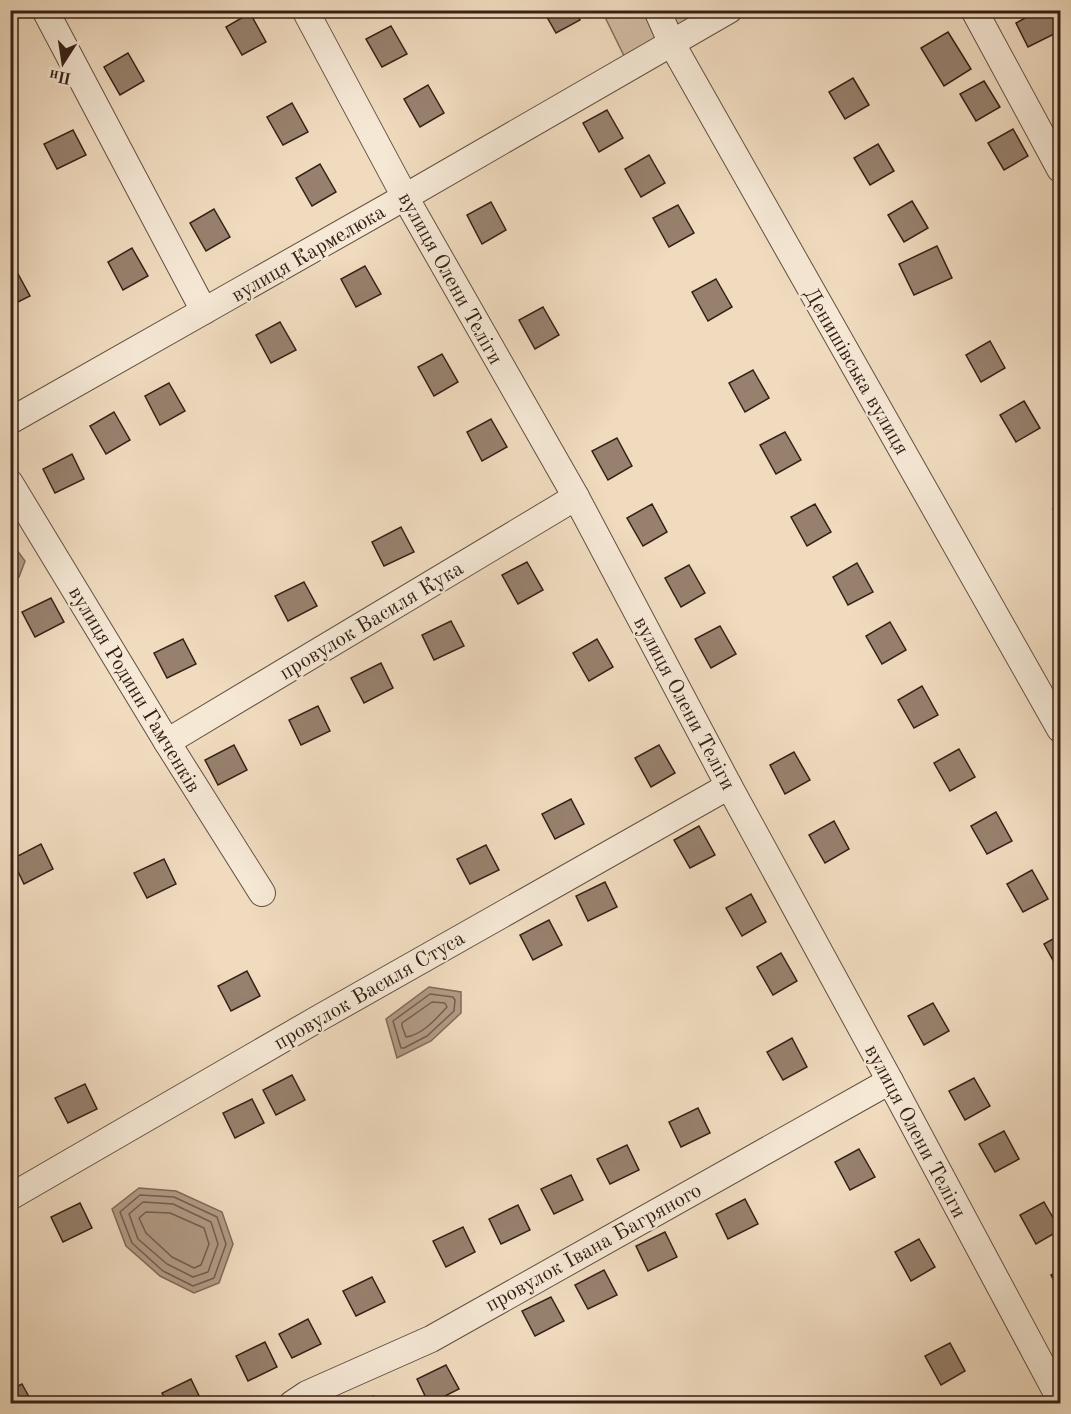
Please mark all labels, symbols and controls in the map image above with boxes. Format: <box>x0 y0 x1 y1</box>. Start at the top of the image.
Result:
north arrow <box>33 33 93 93</box>
text: Пн <box>48 66 73 86</box>
street label: вулиця Олени Теліги <box>394 189 506 368</box>
street label: вулиця Кармелюка <box>228 202 389 307</box>
street label: Денишівська вулиця <box>799 285 912 459</box>
street label: провулок Василя Кука <box>276 558 467 684</box>
street label: вулиця Родини Гамченків <box>64 583 204 796</box>
street label: вулиця Олени Теліги <box>629 614 738 794</box>
street label: провулок Василя Стуса <box>271 928 469 1055</box>
street label: вулиця Олени Теліги <box>860 1042 969 1222</box>
street label: провулок Івана Багряного <box>482 1180 705 1316</box>

